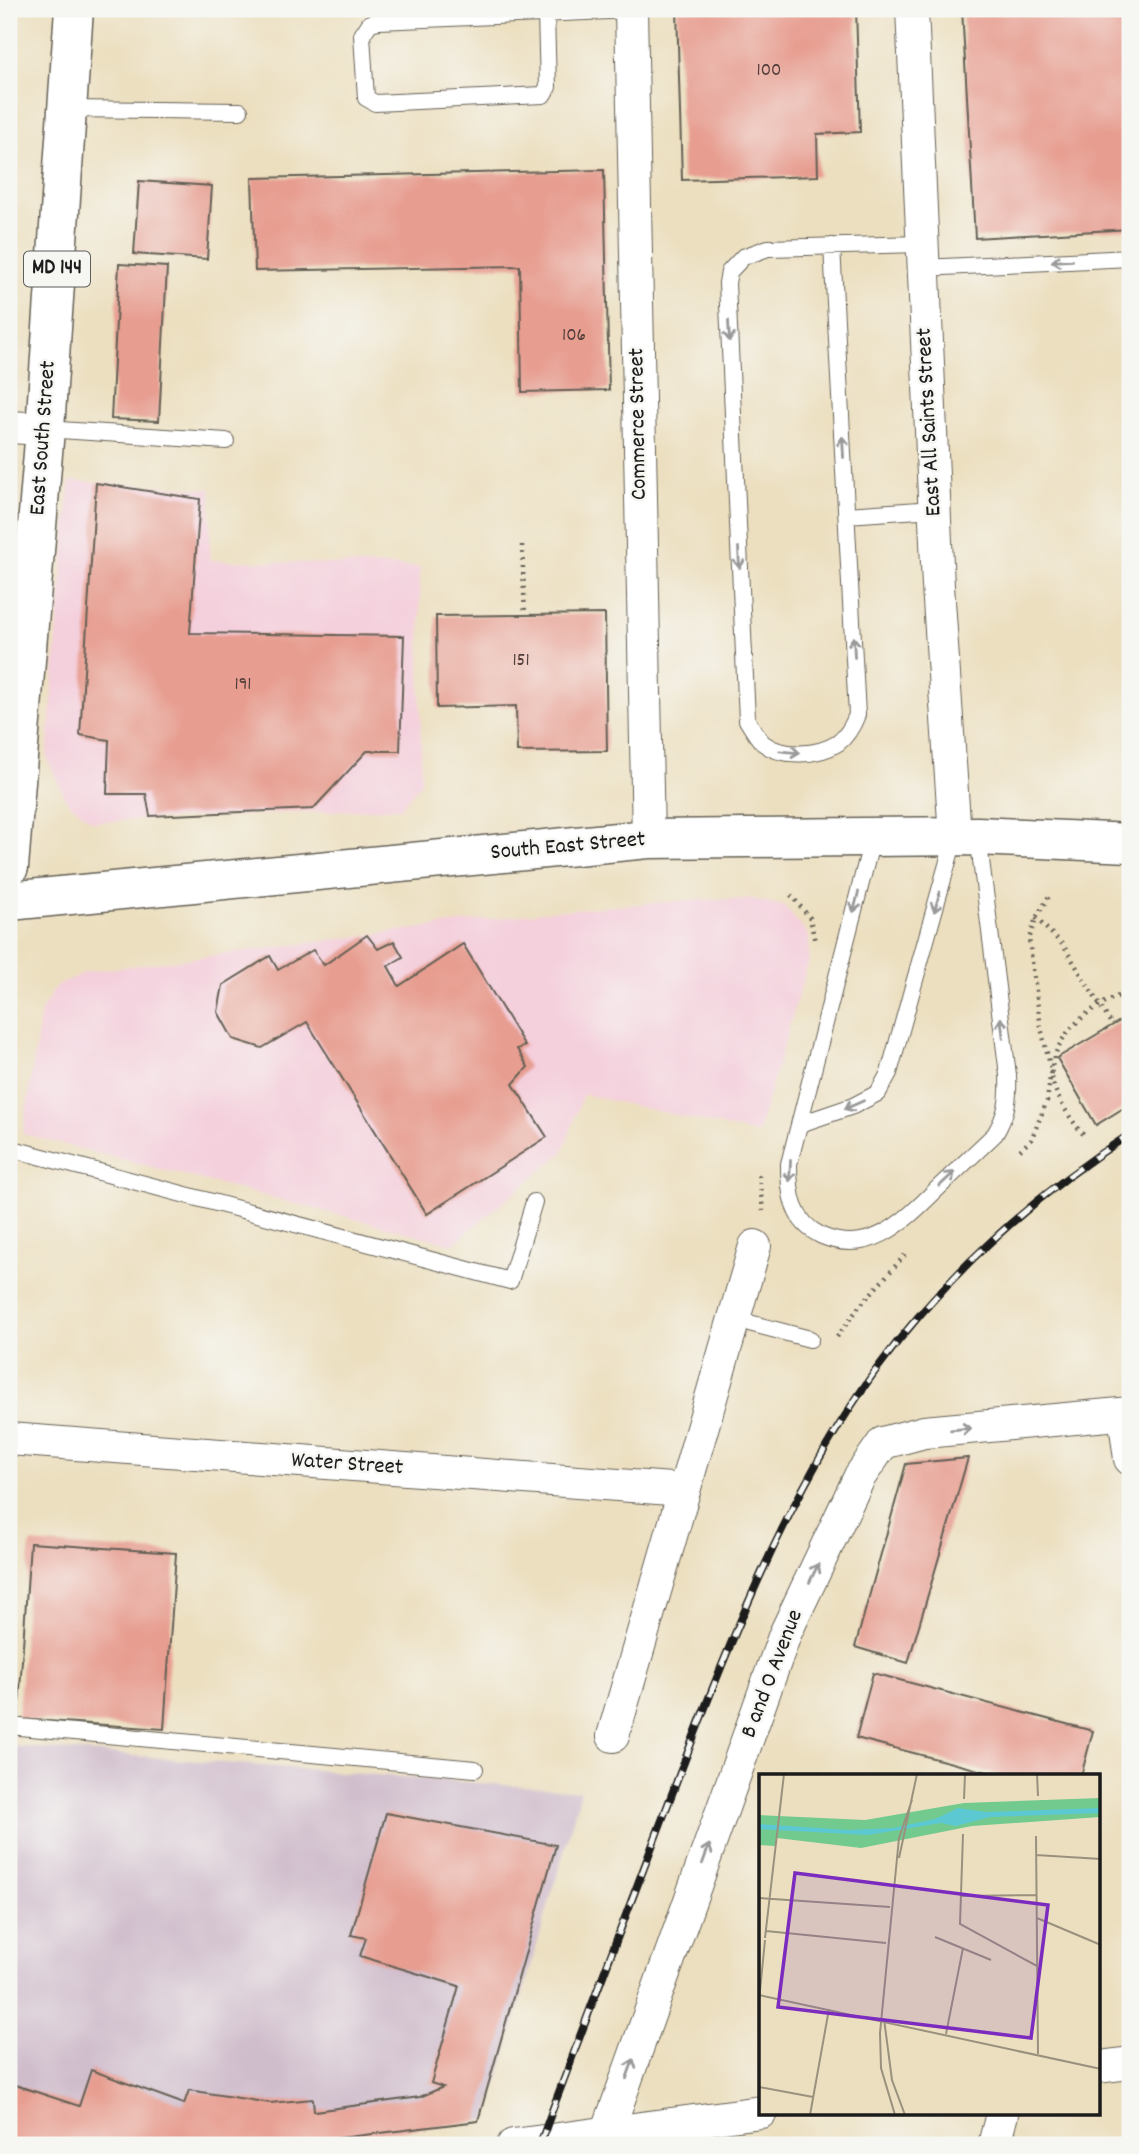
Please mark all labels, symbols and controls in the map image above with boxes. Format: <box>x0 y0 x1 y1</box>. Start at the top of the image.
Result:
house number: 100 <box>757 58 781 85</box>
road number: MD 144 <box>24 252 90 286</box>
one-way arrow <box>1051 255 1074 268</box>
one-way arrow <box>722 319 735 342</box>
house number: 106 <box>562 323 586 350</box>
street label: East All Saints Street <box>909 327 951 517</box>
street label: Commerce Street <box>621 348 657 500</box>
street label: East South Street <box>22 359 66 517</box>
one-way arrow <box>836 436 849 458</box>
one-way arrow <box>733 546 746 569</box>
one-way arrow <box>847 636 860 659</box>
house number: 151 <box>512 648 530 675</box>
house number: 191 <box>234 672 252 699</box>
one-way arrow <box>778 745 801 758</box>
street label: South East Street <box>489 824 647 870</box>
one-way arrow <box>930 890 943 912</box>
one-way arrow <box>849 891 862 913</box>
one-way arrow <box>995 1017 1008 1040</box>
one-way arrow <box>844 1099 866 1112</box>
one-way arrow <box>783 1159 796 1182</box>
one-way arrow <box>938 1171 956 1188</box>
one-way arrow <box>949 1422 972 1435</box>
street label: Water Street <box>290 1445 404 1485</box>
one-way arrow <box>808 1563 821 1584</box>
street label: B and O Avenue <box>733 1605 813 1743</box>
inset map <box>759 1774 1100 2116</box>
one-way arrow <box>701 1844 713 1866</box>
one-way arrow <box>625 2058 637 2080</box>

